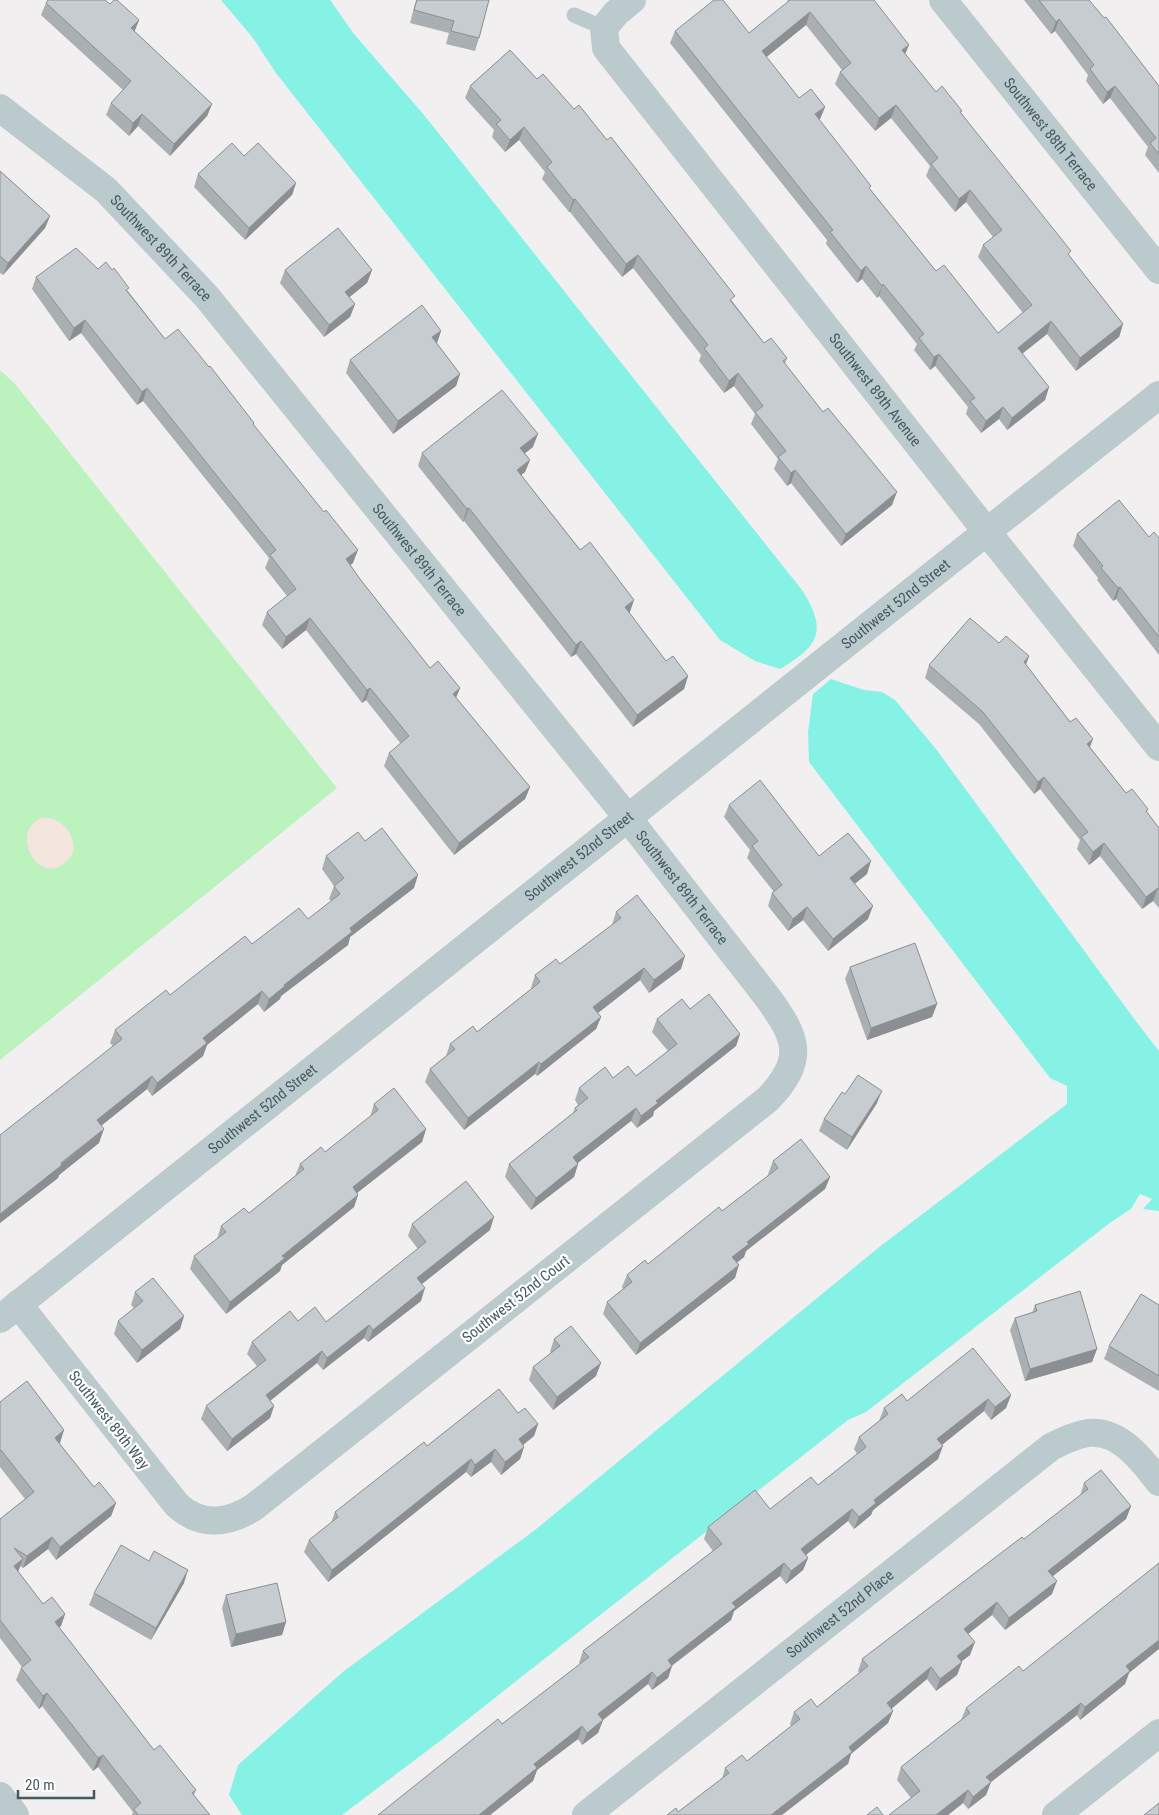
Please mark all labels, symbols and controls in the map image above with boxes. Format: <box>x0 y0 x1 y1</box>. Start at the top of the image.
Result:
street label: Southwest 88th Terrace <box>1000 74 1101 194</box>
street label: Southwest 89th Terrace <box>106 191 215 305</box>
street label: Southwest 89th Avenue <box>825 330 925 450</box>
street label: Southwest 89th Terrace <box>368 500 470 620</box>
street label: Southwest 52nd Street <box>838 555 954 653</box>
street label: Southwest 52nd Street <box>521 808 637 905</box>
street label: Southwest 89th Terrace <box>632 827 732 948</box>
street label: Southwest 52nd Street <box>204 1060 320 1158</box>
street label: Southwest 52nd Court <box>459 1251 573 1347</box>
street label: Southwest 89th Way <box>65 1367 153 1473</box>
street label: Southwest 52nd Place <box>783 1566 897 1662</box>
scale bar <box>18 1768 94 1800</box>
text: 20 m <box>25 1776 55 1794</box>

